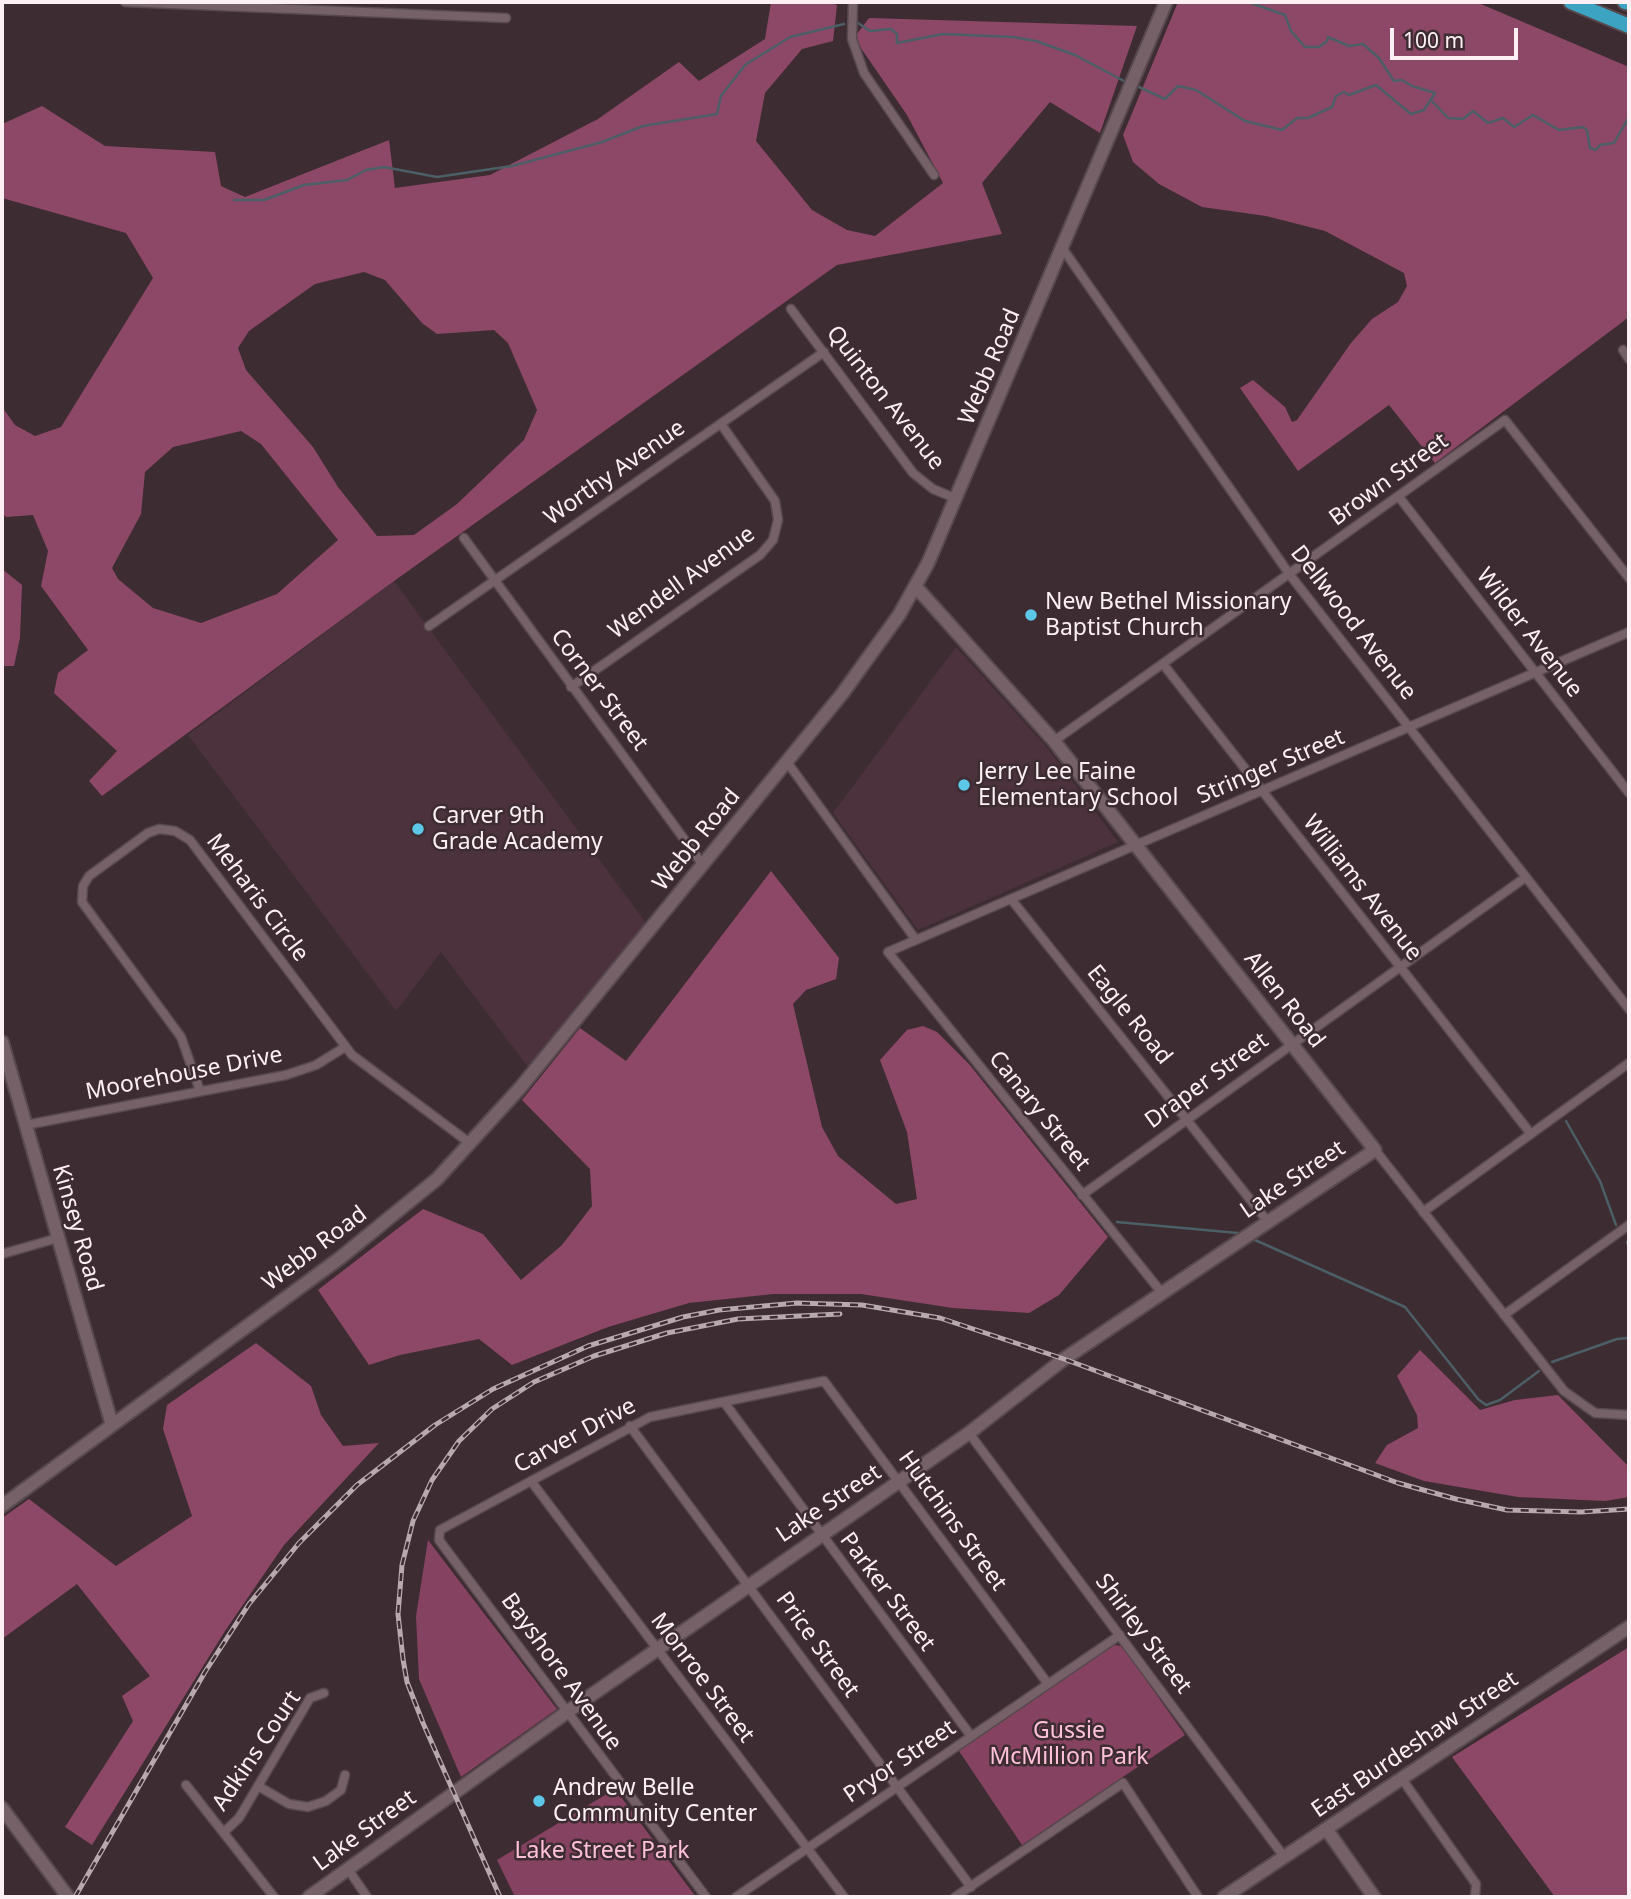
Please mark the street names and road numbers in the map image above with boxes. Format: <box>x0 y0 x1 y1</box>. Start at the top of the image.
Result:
street label: Webb Road <box>953 305 1027 429</box>
street label: Quinton Avenue <box>820 320 950 476</box>
street label: Worthy Avenue <box>539 414 691 532</box>
street label: Brown Street <box>1324 428 1454 532</box>
street label: Wendell Avenue <box>604 521 760 645</box>
street label: Dellwood Avenue <box>1284 540 1422 706</box>
street label: Wilder Avenue <box>1470 563 1588 703</box>
street label: Corner Street <box>544 624 654 756</box>
street label: Stringer Street <box>1193 724 1349 810</box>
street label: Webb Road <box>647 783 747 897</box>
street label: Williams Avenue <box>1297 810 1427 966</box>
street label: Meharis Circle <box>200 829 314 967</box>
street label: Allen Road <box>1238 946 1330 1054</box>
street label: Eagle Road <box>1081 960 1177 1070</box>
street label: Draper Street <box>1140 1027 1274 1135</box>
street label: Moorehouse Drive <box>83 1041 285 1107</box>
street label: Canary Street <box>982 1046 1096 1176</box>
street label: Lake Street <box>1235 1135 1351 1225</box>
street label: Kinsey Road <box>46 1161 108 1295</box>
street label: Webb Road <box>257 1201 373 1297</box>
street label: Carver Drive <box>509 1392 641 1480</box>
street label: Hutchins Street <box>892 1446 1012 1596</box>
street label: Lake Street <box>771 1459 887 1549</box>
street label: Parker Street <box>833 1527 941 1657</box>
street label: Shirley Street <box>1089 1569 1197 1699</box>
street label: Price Street <box>770 1587 864 1703</box>
street label: Bayshore Avenue <box>495 1588 627 1756</box>
street label: Monroe Street <box>644 1608 760 1748</box>
street label: East Burdeshaw Street <box>1307 1666 1523 1824</box>
street label: Adkins Court <box>207 1686 307 1816</box>
street label: Pryor Street <box>839 1715 961 1809</box>
street label: Lake Street <box>308 1784 422 1878</box>

